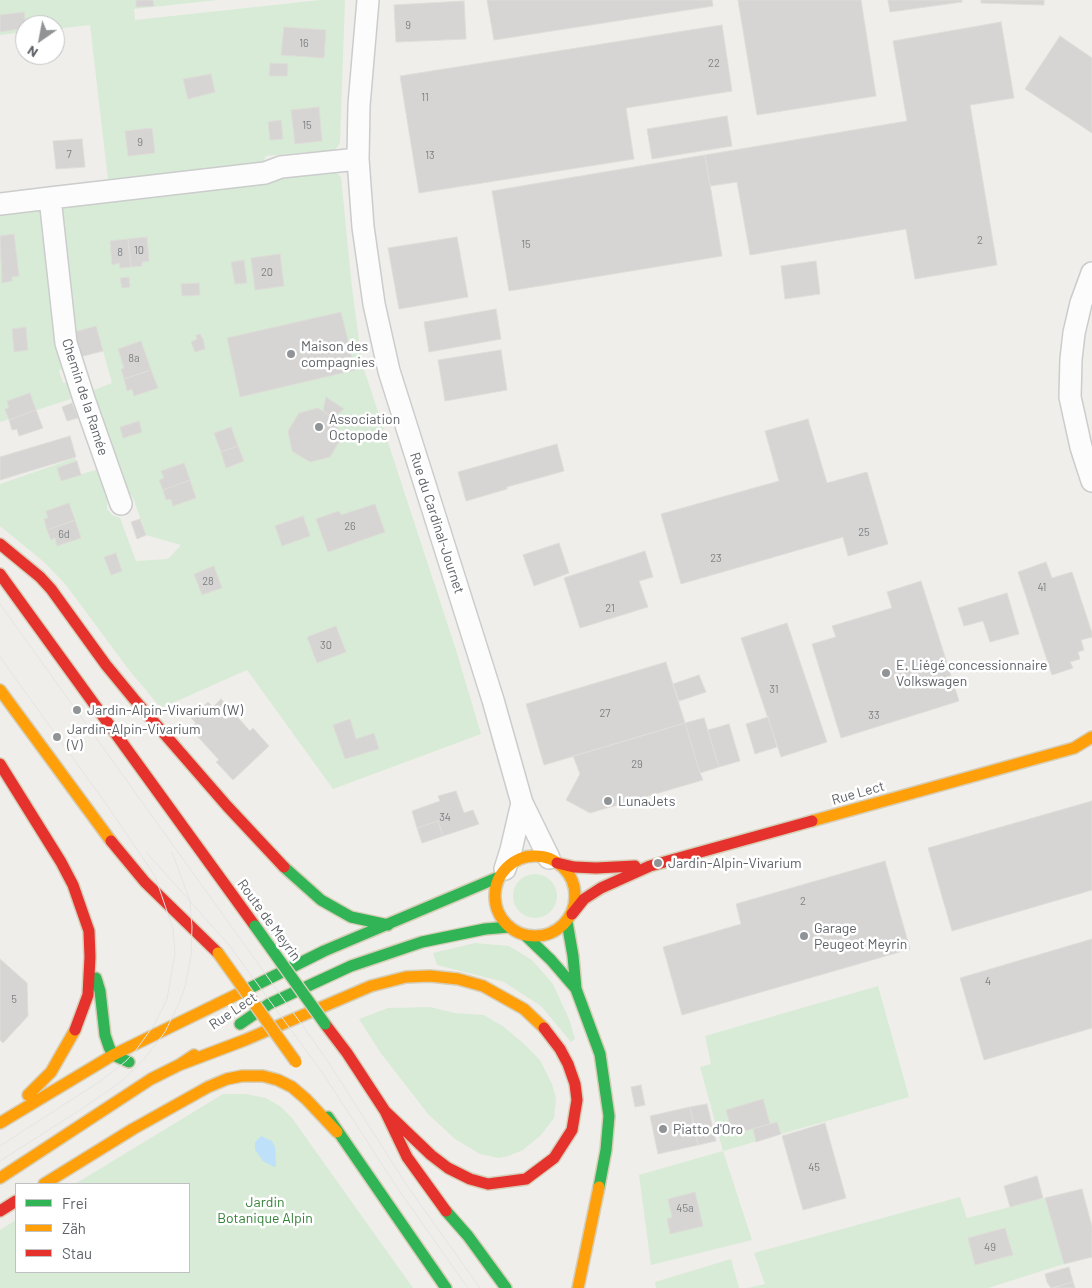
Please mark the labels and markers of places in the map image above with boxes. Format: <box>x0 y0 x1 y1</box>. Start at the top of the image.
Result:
place label: Maison des compagnies <box>301 338 375 371</box>
marker: Maison des compagnies <box>285 348 297 360</box>
place label: Association Octopode <box>329 411 400 444</box>
marker: Association Octopode <box>313 421 325 433</box>
place label: E. Liégé concessionnaire Volkswagen <box>896 657 1048 690</box>
marker: E. Liégé concessionnaire Volkswagen <box>880 667 892 679</box>
place label: Jardin-Alpin-Vivarium (W) <box>87 702 243 718</box>
marker: Jardin-Alpin-Vivarium (W) <box>71 704 83 716</box>
place label: Jardin-Alpin-Vivarium (V) <box>67 721 201 754</box>
marker: Jardin-Alpin-Vivarium (V) <box>51 731 63 743</box>
place label: LunaJets <box>618 793 675 809</box>
marker: LunaJets <box>602 795 614 807</box>
place label: Jardin-Alpin-Vivarium <box>668 855 802 871</box>
marker: Jardin-Alpin-Vivarium <box>652 857 664 869</box>
place label: Garage Peugeot Meyrin <box>814 920 907 952</box>
marker: Garage Peugeot Meyrin <box>798 930 810 942</box>
place label: Piatto d'Oro <box>673 1121 743 1137</box>
marker: Piatto d'Oro <box>657 1123 669 1135</box>

